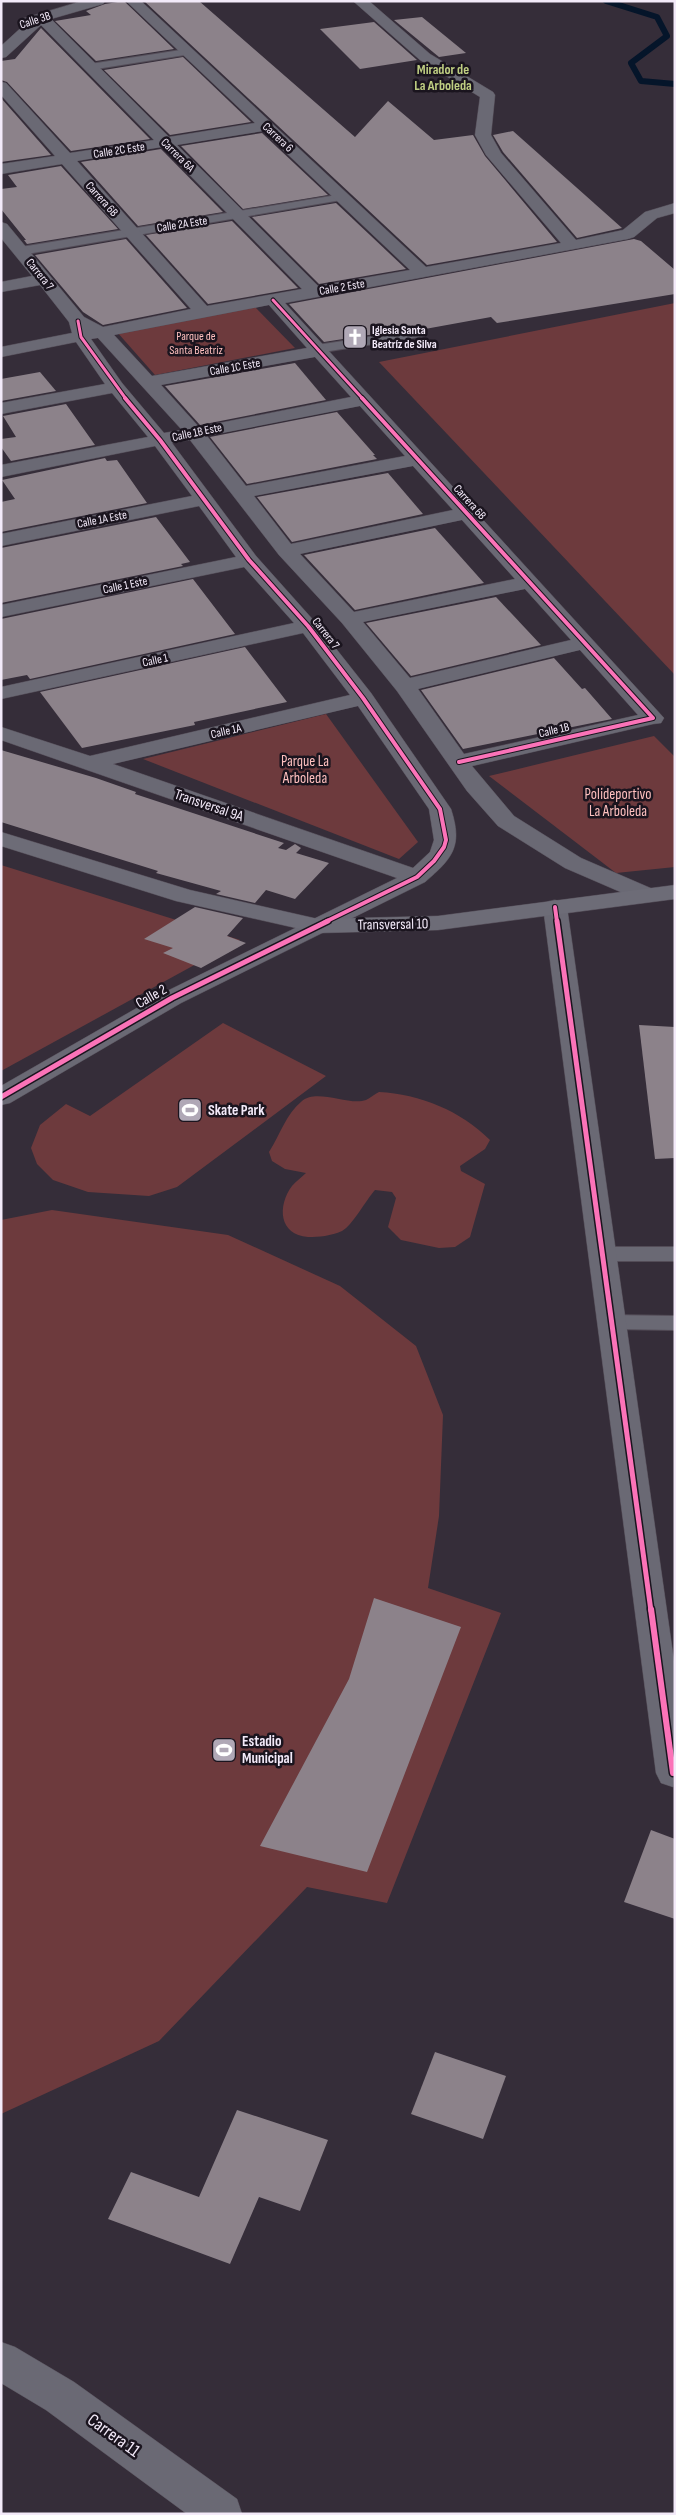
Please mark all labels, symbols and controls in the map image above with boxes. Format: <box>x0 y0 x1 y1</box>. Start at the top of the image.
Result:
street label: Calle 3B <box>18 8 53 33</box>
district label: Mirador de La Arboleda <box>414 61 472 94</box>
street label: Carrera 6 <box>259 119 296 155</box>
street label: Carrera 6A <box>158 135 198 176</box>
street label: Calle 2C Este <box>92 139 146 162</box>
street label: Carrera 6B <box>82 179 121 220</box>
street label: Calle 2A Este <box>156 213 209 236</box>
street label: Carrera 7 <box>22 255 57 293</box>
street label: Calle 2 Este <box>318 276 366 299</box>
place label: Iglesia Santa Beatríz de Silva <box>372 323 437 352</box>
church icon: Iglesia Santa Beatríz de Silva <box>342 324 368 350</box>
park label: Parque de Santa Beatríz <box>169 329 223 358</box>
street label: Calle 1C Este <box>209 356 262 379</box>
street label: Calle 1B Este <box>171 420 224 445</box>
street label: Carrera 6B <box>450 482 489 523</box>
street label: Calle 1A Este <box>76 507 128 532</box>
street label: Calle 1 Este <box>101 573 149 598</box>
street label: Carrera 7 <box>309 614 343 652</box>
street label: Calle 1 <box>141 650 170 670</box>
street label: Calle 1B <box>537 720 571 741</box>
street label: Calle 1A <box>209 721 244 742</box>
park label: Parque La Arboleda <box>281 752 329 788</box>
street label: Transversal 9A <box>172 785 246 826</box>
park label: Polideportivo La Arboleda <box>585 785 651 821</box>
street label: Transversal 10 <box>358 914 428 935</box>
street label: Calle 2 <box>132 980 170 1013</box>
sports icon: Skate Park <box>177 1097 203 1123</box>
place label: Skate Park <box>208 1101 265 1120</box>
place label: Estadio Municipal <box>242 1732 293 1768</box>
sports icon: Estadio Municipal <box>211 1737 237 1763</box>
street label: Carrera 11 <box>83 2409 145 2462</box>

